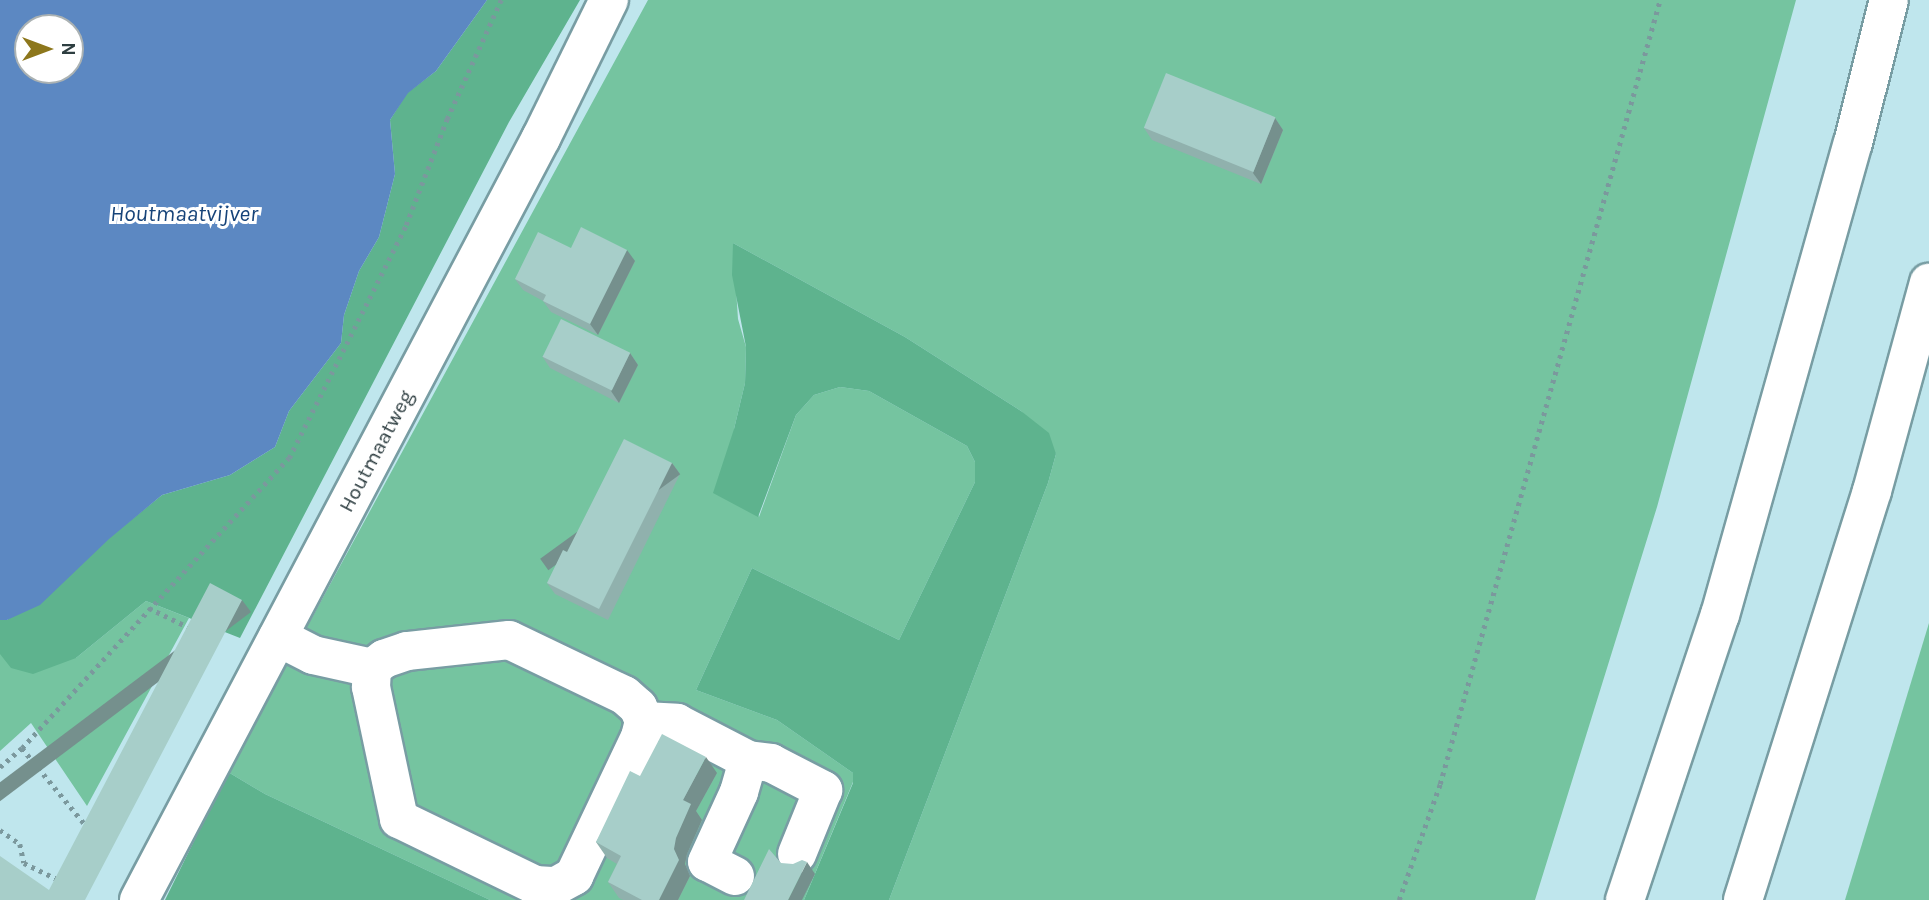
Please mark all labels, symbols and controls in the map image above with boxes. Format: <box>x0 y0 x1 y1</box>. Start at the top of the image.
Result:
north arrow <box>14 14 84 84</box>
text: N <box>57 42 79 56</box>
water label: Houtmaatvijver <box>110 200 258 228</box>
street label: Houtmaatweg <box>333 386 419 516</box>

